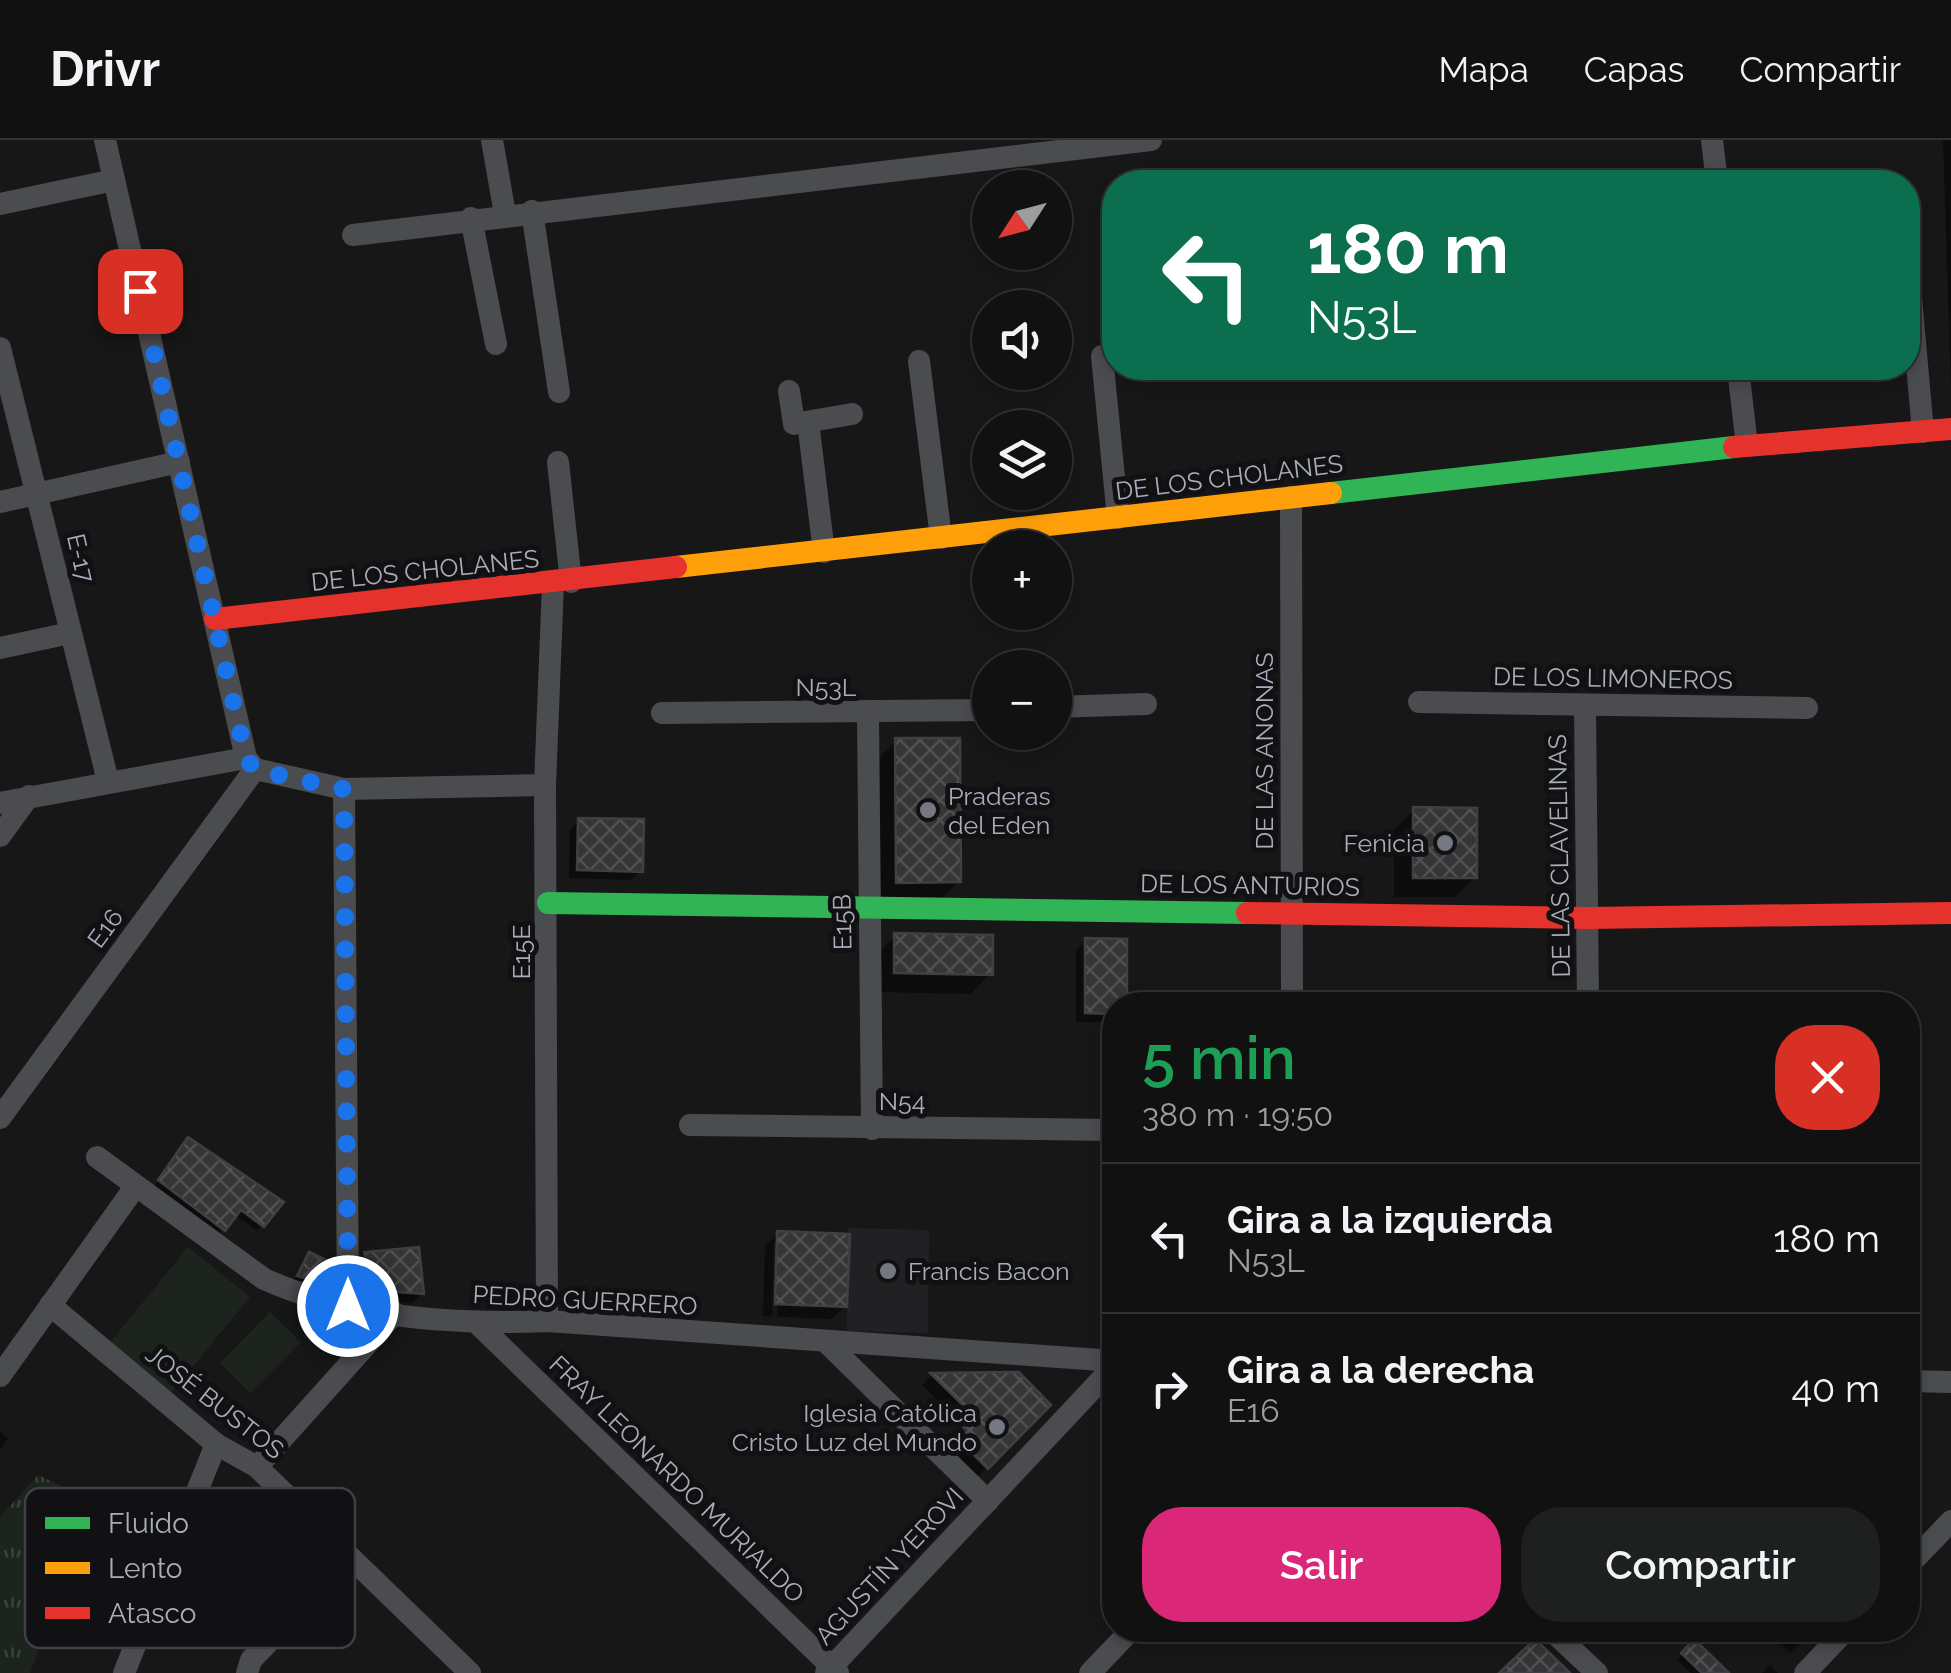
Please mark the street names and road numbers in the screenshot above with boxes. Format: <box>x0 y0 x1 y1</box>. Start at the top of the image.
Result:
street label: DE LOS CHOLANES <box>1113 448 1345 506</box>
street label: E-17 <box>61 531 101 586</box>
street label: DE LOS CHOLANES <box>310 543 540 597</box>
street label: DE LAS ANONAS <box>1249 652 1279 850</box>
street label: DE LOS LIMONEROS <box>1493 661 1733 695</box>
street label: N53L <box>796 672 857 702</box>
street label: DE LAS CLAVELINAS <box>1542 734 1576 978</box>
street label: DE LOS ANTURIOS <box>1140 868 1360 902</box>
street label: E15B <box>827 894 857 950</box>
street label: E16 <box>81 903 129 953</box>
street label: E15E <box>506 925 536 979</box>
street label: N54 <box>879 1086 925 1116</box>
street label: PEDRO GUERRERO <box>472 1279 698 1321</box>
street label: JOSÉ BUSTOS <box>140 1339 290 1465</box>
street label: FRAY LEONARDO MURIALDO <box>543 1349 811 1609</box>
street label: AGUSTÍN YEROVI <box>809 1481 969 1651</box>

